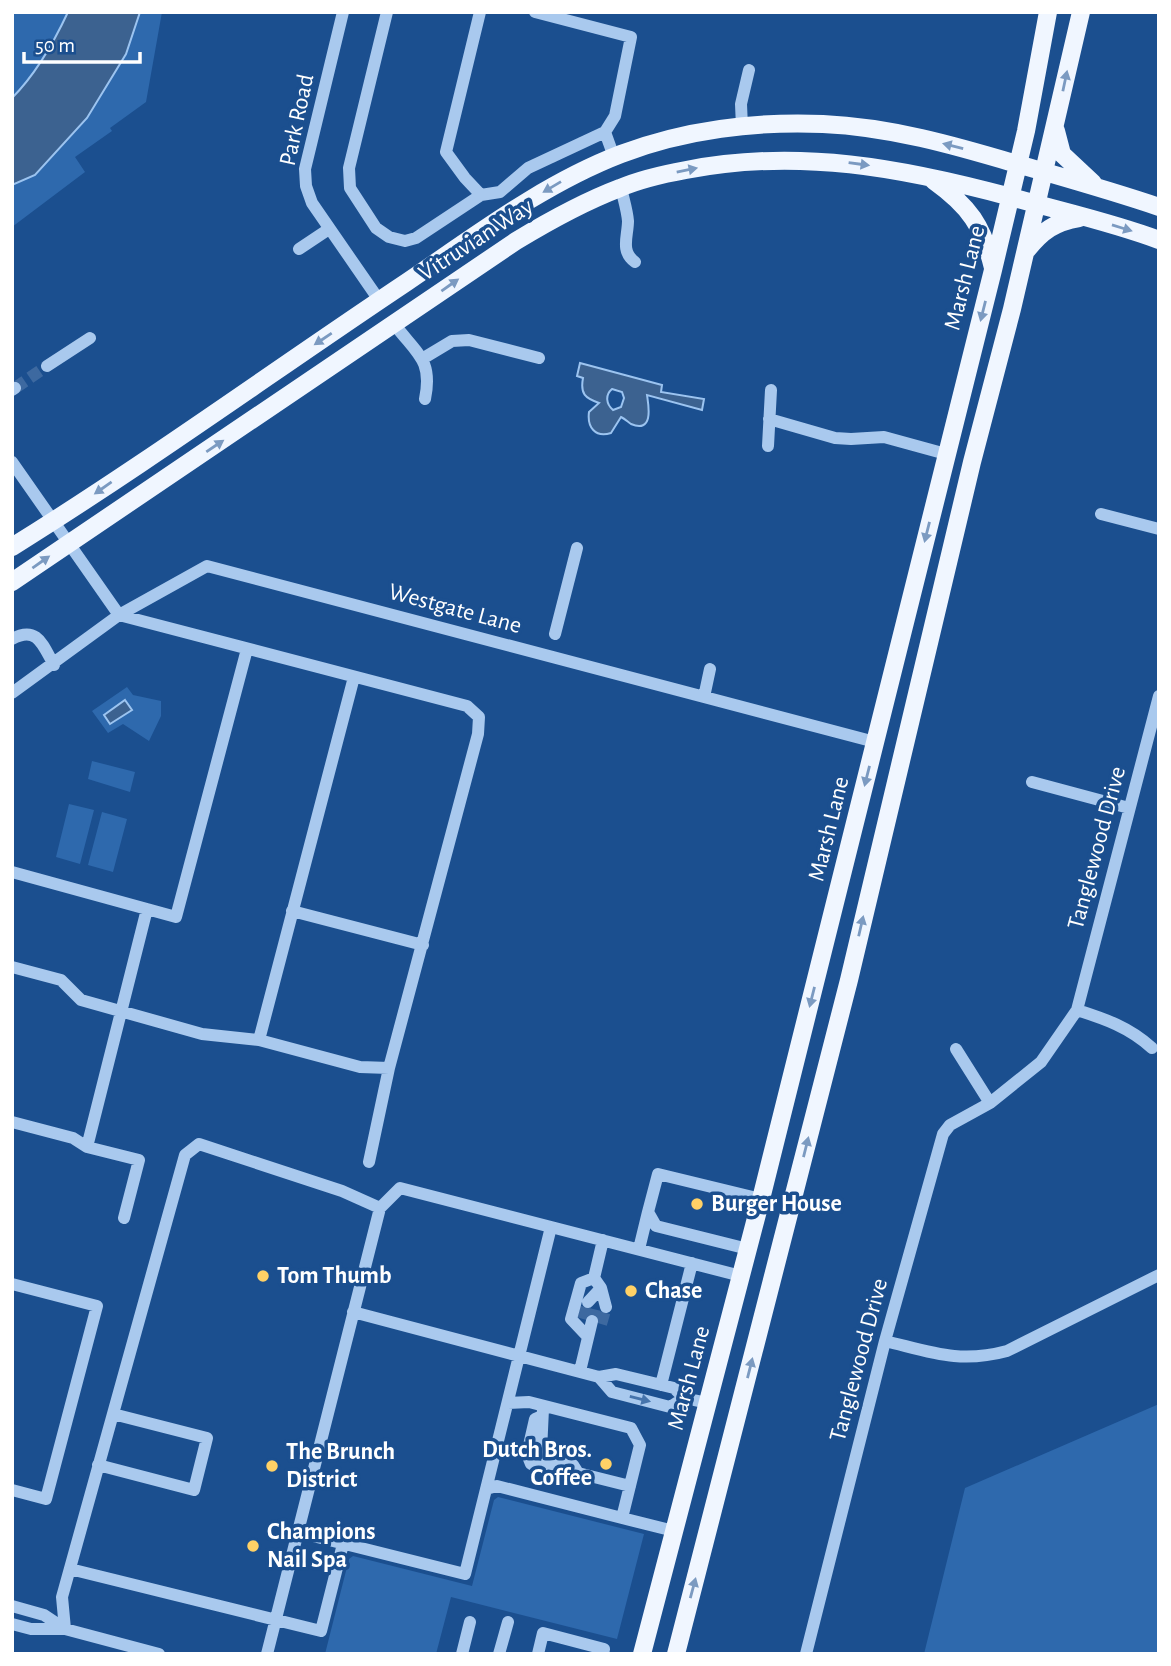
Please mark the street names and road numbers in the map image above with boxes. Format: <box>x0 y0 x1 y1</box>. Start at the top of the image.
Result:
street label: Park Road <box>276 72 318 168</box>
street label: Vitruvian Way <box>415 194 537 286</box>
street label: Marsh Lane <box>940 223 990 333</box>
street label: Westgate Lane <box>386 580 524 638</box>
street label: Tanglewood Drive <box>1064 764 1130 932</box>
street label: Marsh Lane <box>804 774 854 884</box>
street label: Tanglewood Drive <box>826 1276 892 1444</box>
street label: Marsh Lane <box>664 1323 714 1433</box>

